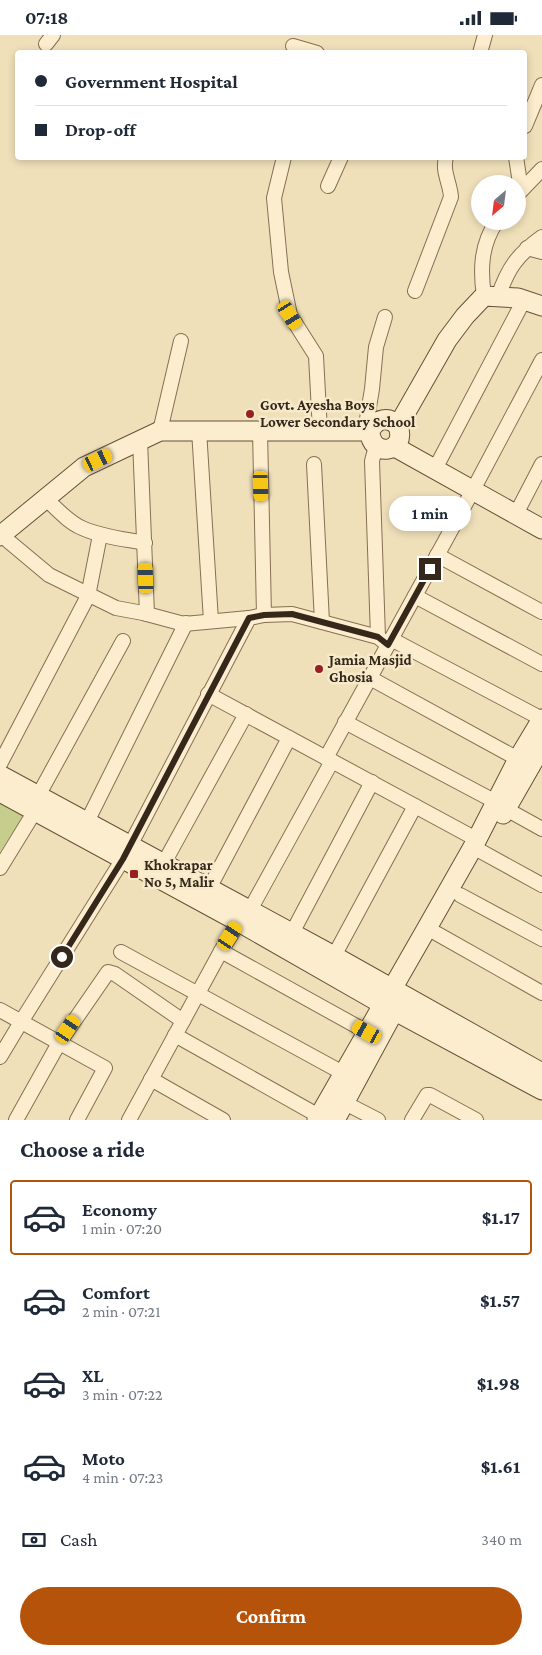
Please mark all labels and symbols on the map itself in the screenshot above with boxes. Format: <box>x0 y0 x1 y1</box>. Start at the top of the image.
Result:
north arrow <box>471 175 526 230</box>
car <box>275 298 304 332</box>
place label: Govt. Ayesha Boys Lower Secondary School <box>260 397 416 430</box>
marker: Govt. Ayesha Boys Lower Secondary School <box>244 408 256 420</box>
car <box>81 447 114 473</box>
car <box>252 471 269 501</box>
callout: 1 min <box>389 497 471 531</box>
route end <box>419 558 441 580</box>
car <box>137 563 154 593</box>
place label: Jamia Masjid Ghosia <box>327 652 412 685</box>
marker: Jamia Masjid Ghosia <box>313 663 325 675</box>
place label: Khokrapar No 5, Malir <box>144 857 214 890</box>
marker: Khokrapar No 5, Malir <box>128 868 140 880</box>
car <box>215 919 244 953</box>
route start <box>51 946 73 968</box>
car <box>53 1012 82 1046</box>
car <box>350 1018 383 1046</box>

